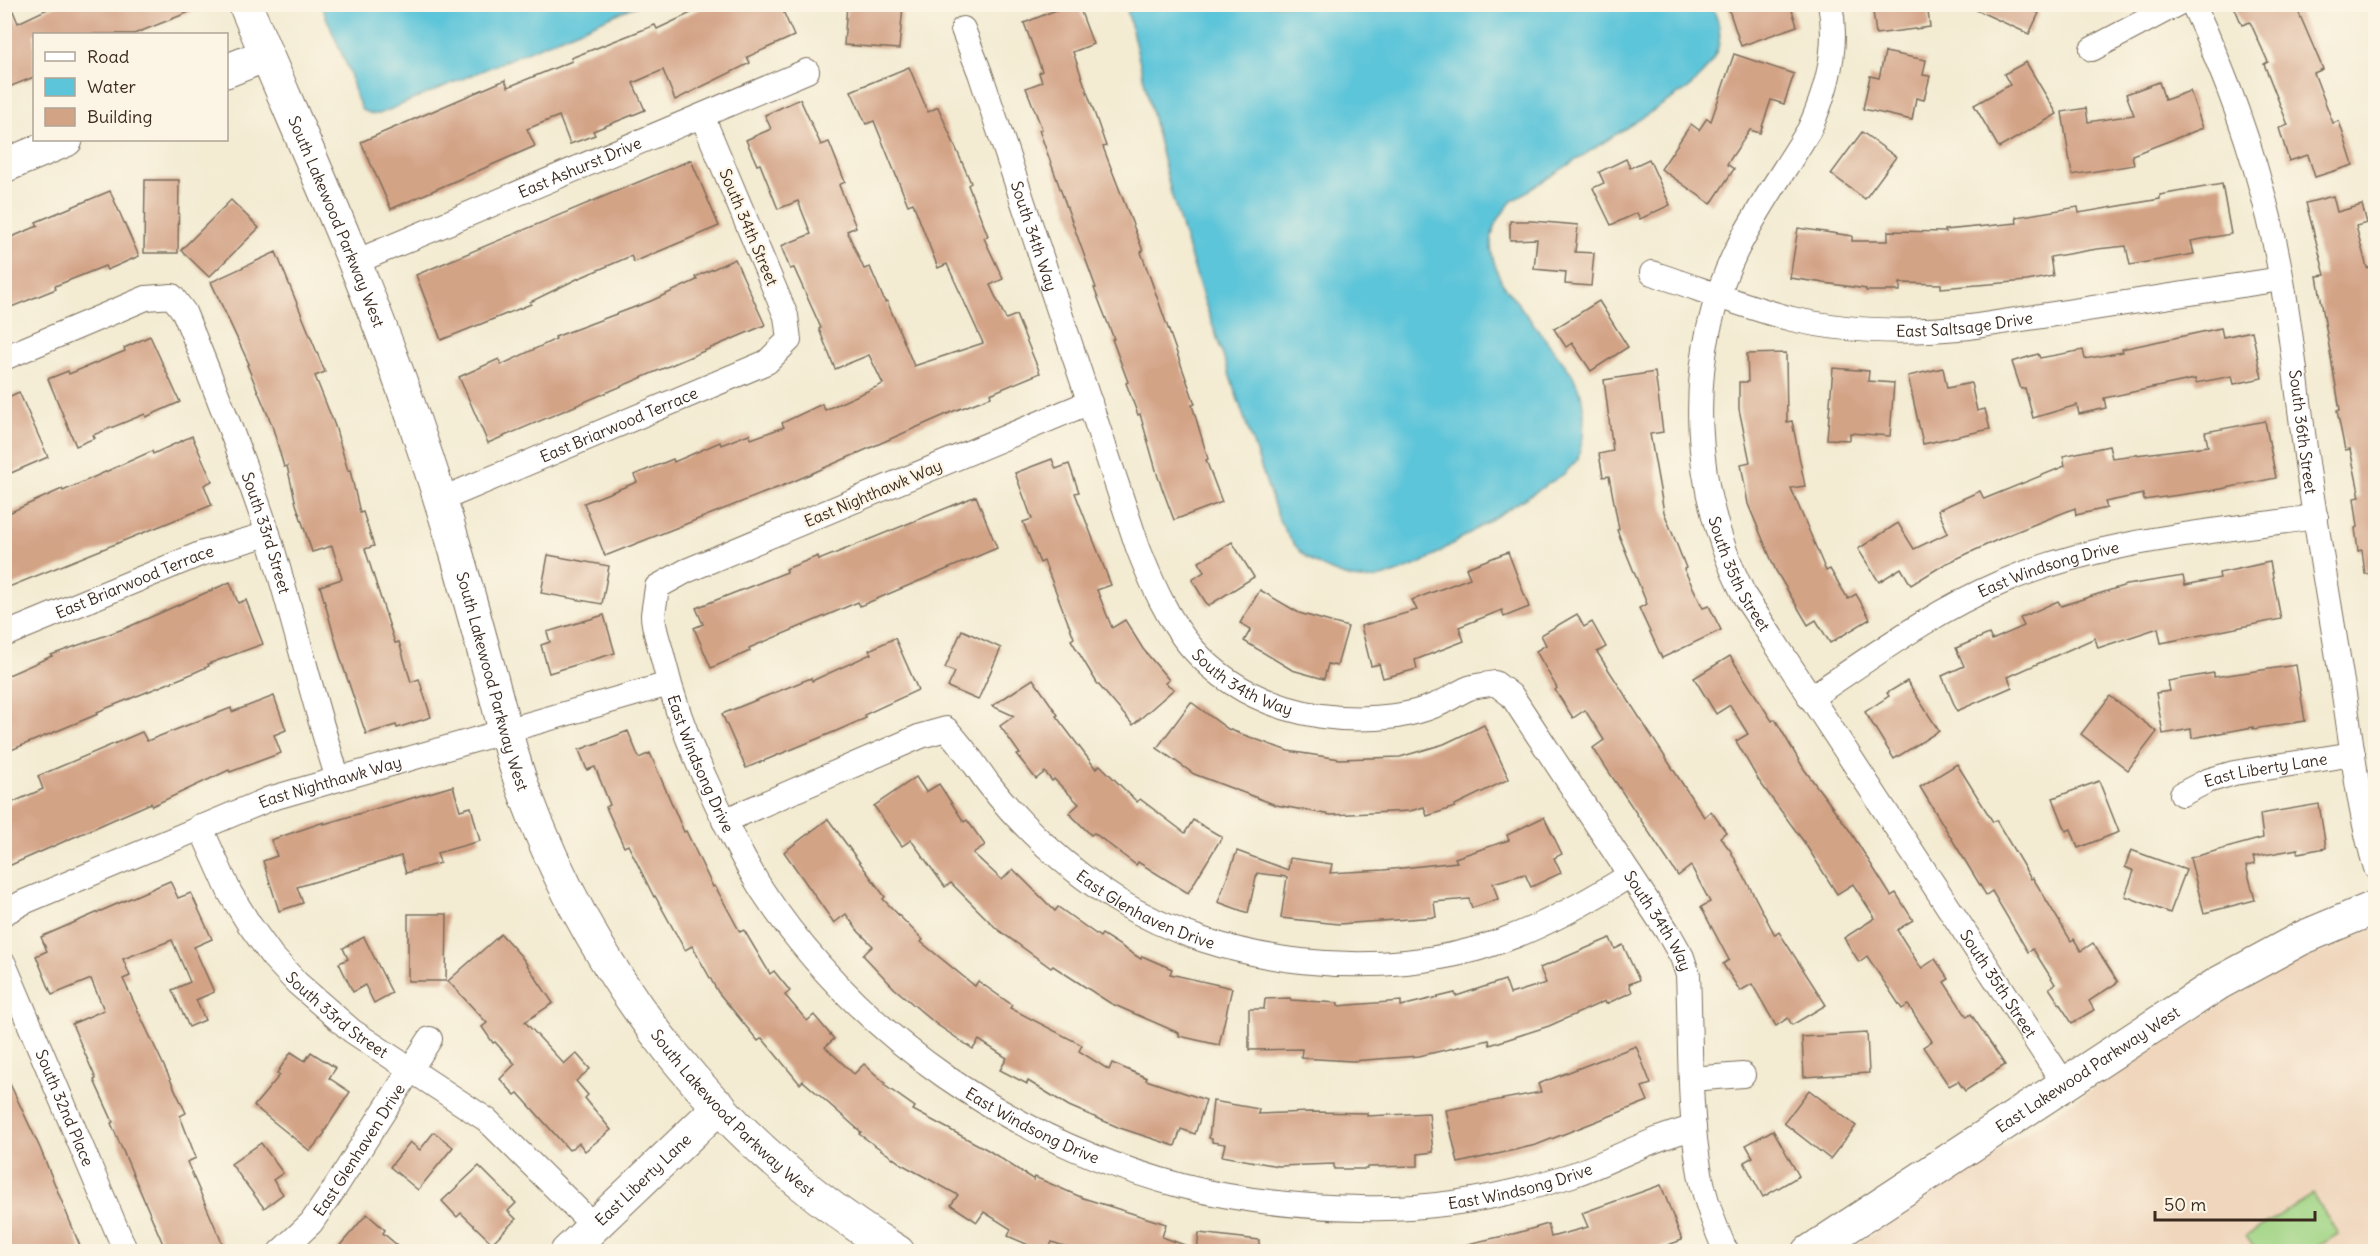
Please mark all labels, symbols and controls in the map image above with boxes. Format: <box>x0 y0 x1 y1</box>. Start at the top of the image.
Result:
legend <box>33 33 228 141</box>
text: Road <box>87 45 130 68</box>
text: Water <box>87 75 137 98</box>
text: Building <box>87 105 152 128</box>
street label: South Lakewood Parkway West <box>284 113 389 330</box>
street label: East Ashurst Drive <box>515 132 644 202</box>
street label: South 34th Street <box>715 165 783 289</box>
street label: South 34th Way <box>1007 178 1062 294</box>
street label: East Saltsage Drive <box>1896 307 2034 341</box>
street label: South 36th Street <box>2285 368 2322 496</box>
street label: East Briarwood Terrace <box>537 382 701 467</box>
street label: East Nighthawk Way <box>801 455 945 531</box>
street label: South 33rd Street <box>237 469 295 596</box>
street label: South 35th Street <box>1704 514 1775 635</box>
street label: East Windsong Drive <box>1974 537 2121 602</box>
street label: East Briarwood Terrace <box>52 541 216 623</box>
street label: South Lakewood Parkway West <box>452 569 533 794</box>
street label: South 34th Way <box>1188 645 1295 719</box>
street label: East Windsong Drive <box>663 692 739 836</box>
street label: East Liberty Lane <box>2202 748 2329 791</box>
street label: East Nighthawk Way <box>255 751 404 812</box>
street label: East Glenhaven Drive <box>1072 865 1217 953</box>
street label: South 34th Way <box>1620 867 1696 974</box>
street label: South 35th Street <box>1956 926 2042 1042</box>
street label: South 33rd Street <box>281 967 392 1062</box>
street label: East Lakewood Parkway West <box>1992 1001 2184 1137</box>
street label: South Lakewood Parkway West <box>647 1025 820 1201</box>
street label: South 32nd Place <box>31 1046 98 1169</box>
street label: East Glenhaven Drive <box>309 1080 409 1220</box>
street label: East Windsong Drive <box>962 1083 1102 1168</box>
street label: East Liberty Lane <box>591 1129 695 1230</box>
street label: East Windsong Drive <box>1447 1158 1595 1213</box>
scale bar <box>2155 1184 2316 1222</box>
text: 50 m <box>2164 1193 2206 1216</box>

